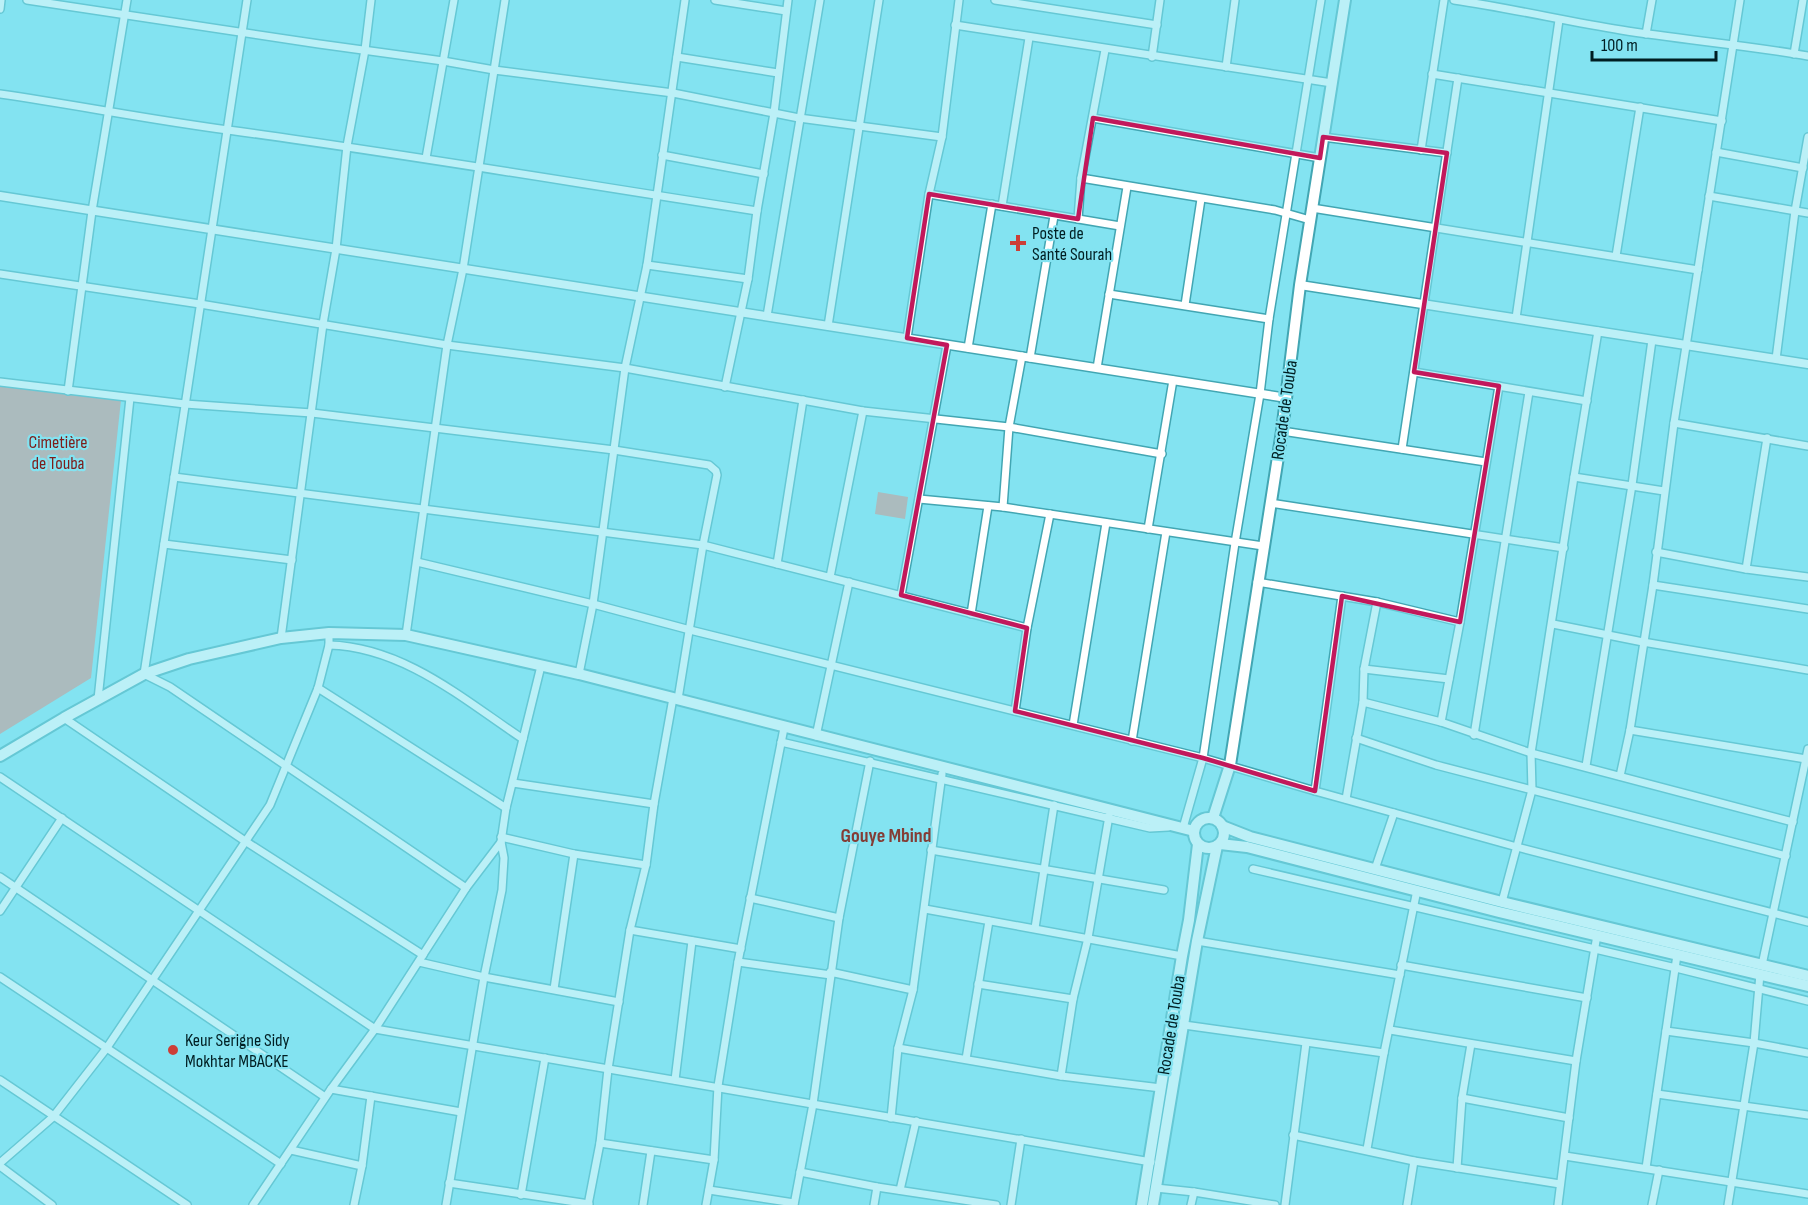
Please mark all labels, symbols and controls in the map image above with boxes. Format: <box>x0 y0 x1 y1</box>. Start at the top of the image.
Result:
scale bar <box>1592 24 1716 62</box>
text: 100 m <box>1601 35 1638 56</box>
place label: Poste de Santé Sourah <box>1032 223 1112 265</box>
marker: Poste de Santé Sourah <box>1009 234 1027 252</box>
street label: Rocade de Touba <box>1267 359 1302 461</box>
park label: Cimetière de Touba <box>28 432 88 474</box>
district label: Gouye Mbind <box>841 824 931 848</box>
street label: Rocade de Touba <box>1153 974 1190 1076</box>
place label: Keur Serigne Sidy Mokhtar MBACKE <box>185 1030 290 1072</box>
marker: Keur Serigne Sidy Mokhtar MBACKE <box>166 1043 180 1057</box>

